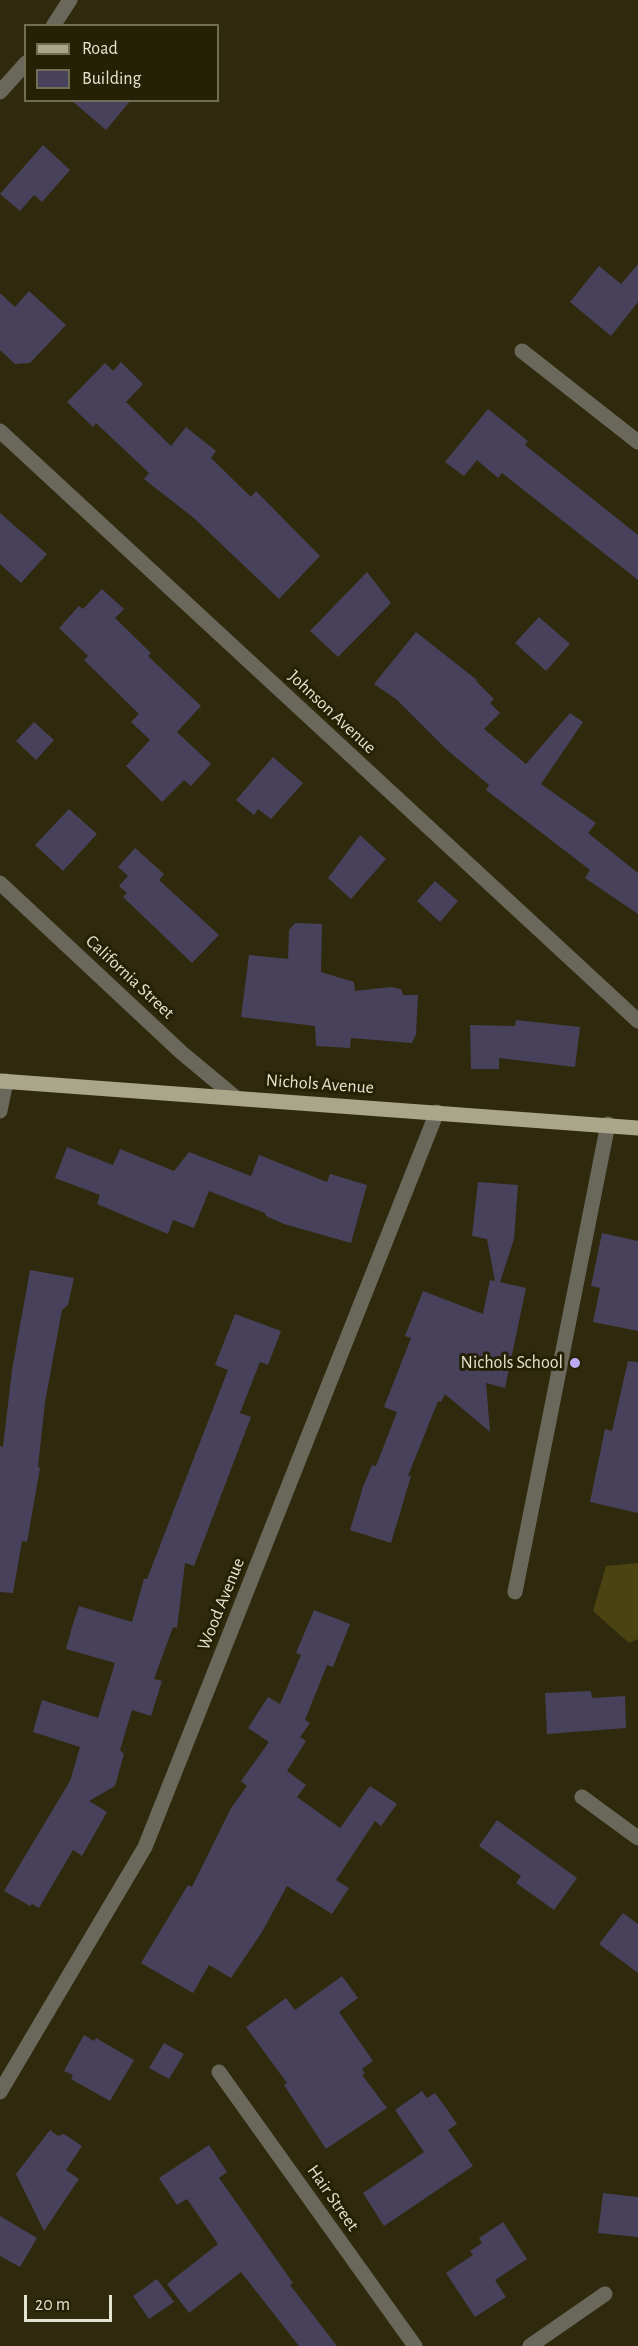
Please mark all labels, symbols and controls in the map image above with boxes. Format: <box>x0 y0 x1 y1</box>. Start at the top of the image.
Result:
legend <box>24 24 219 102</box>
text: Road <box>82 40 118 58</box>
text: Building <box>82 70 141 88</box>
street label: Johnson Avenue <box>283 666 381 758</box>
street label: California Street <box>81 930 179 1024</box>
street label: Nichols Avenue <box>265 1069 375 1099</box>
place label: Nichols School <box>461 1352 563 1374</box>
marker: Nichols School <box>568 1356 582 1370</box>
street label: Wood Avenue <box>193 1555 249 1653</box>
street label: Hair Street <box>302 2161 364 2235</box>
scale bar <box>27 2283 116 2321</box>
text: 20 m <box>35 2296 70 2314</box>

